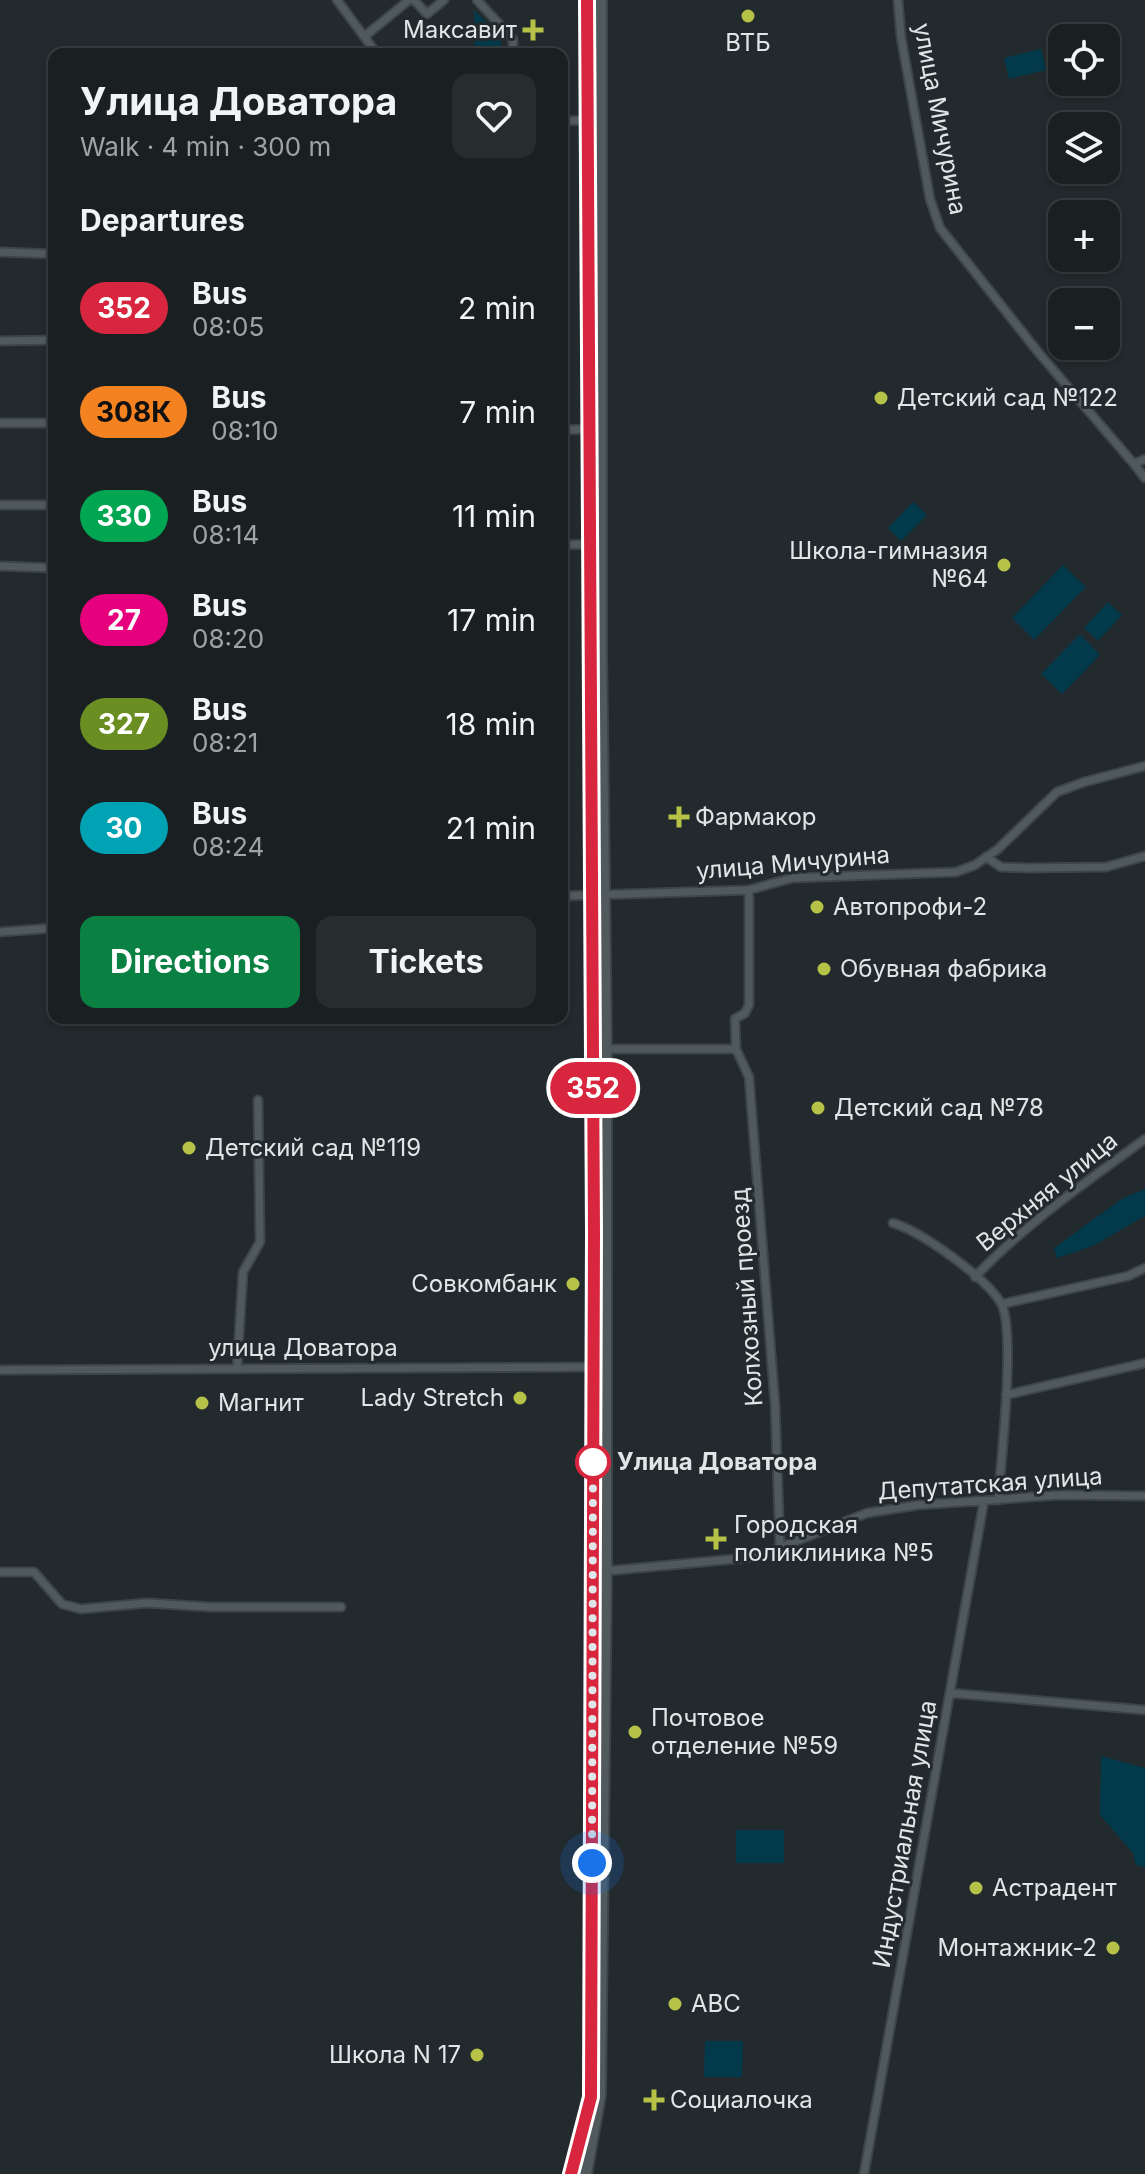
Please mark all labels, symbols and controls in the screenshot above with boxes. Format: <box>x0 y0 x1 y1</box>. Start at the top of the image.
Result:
marker: ВТБ <box>739 7 757 25</box>
place label: Максавит <box>403 15 517 44</box>
marker: Максавит <box>524 21 542 39</box>
street label: улица Мичурина <box>908 21 973 217</box>
map controls <box>1048 24 1120 360</box>
button: locate <box>1048 24 1120 96</box>
place label: ВТБ <box>725 28 771 57</box>
button: heart <box>452 74 536 158</box>
text: Улица Доватора <box>80 78 397 124</box>
button: layers <box>1048 112 1120 184</box>
text: Walk · 4 min · 300 m <box>80 131 331 162</box>
button: + <box>1048 200 1120 272</box>
text: Departures <box>80 202 245 238</box>
text: Bus <box>192 275 247 311</box>
button: − <box>1048 288 1120 360</box>
text: 2 min <box>458 290 536 326</box>
text: 352 <box>97 291 151 325</box>
text: 08:05 <box>192 311 264 342</box>
text: Bus <box>211 379 267 415</box>
place label: Детский сад №122 <box>897 383 1118 412</box>
marker: Детский сад №122 <box>872 389 890 407</box>
text: 7 min <box>459 394 536 430</box>
text: 308К <box>96 395 171 429</box>
text: 08:10 <box>211 415 278 446</box>
text: Bus <box>192 483 247 519</box>
text: 11 min <box>452 498 536 534</box>
text: 330 <box>96 499 152 533</box>
text: 08:14 <box>192 519 259 550</box>
place label: Школа-гимназия №64 <box>789 536 988 593</box>
marker: Школа-гимназия №64 <box>995 556 1013 574</box>
text: Bus <box>192 587 247 623</box>
text: 17 min <box>447 602 536 638</box>
text: 27 <box>107 603 141 637</box>
text: 08:20 <box>192 623 264 654</box>
text: Bus <box>192 691 247 727</box>
text: 18 min <box>446 706 536 742</box>
text: 327 <box>98 707 150 741</box>
text: 08:21 <box>192 727 258 758</box>
text: Bus <box>192 795 247 831</box>
place label: Фармакор <box>695 802 817 831</box>
marker: Фармакор <box>670 808 688 826</box>
text: 21 min <box>446 810 536 846</box>
text: 30 <box>106 811 142 845</box>
text: 08:24 <box>192 831 264 862</box>
street label: улица Мичурина <box>695 840 891 885</box>
place label: Автопрофи-2 <box>833 892 987 921</box>
marker: Автопрофи-2 <box>808 898 826 916</box>
button: Directions <box>80 916 300 1008</box>
button: Tickets <box>316 916 536 1008</box>
place label: Обувная фабрика <box>840 954 1047 983</box>
marker: Обувная фабрика <box>815 960 833 978</box>
line badge: 352 <box>547 1062 639 1114</box>
text: 352 <box>566 1071 620 1105</box>
place label: Детский сад №78 <box>834 1093 1044 1122</box>
marker: Детский сад №78 <box>809 1099 827 1117</box>
street label: Верхняя улица <box>970 1126 1123 1257</box>
place label: Детский сад №119 <box>205 1133 421 1162</box>
marker: Детский сад №119 <box>180 1139 198 1157</box>
street label: Колхозный проезд <box>724 1187 769 1407</box>
place label: Совкомбанк <box>411 1269 557 1298</box>
marker: Совкомбанк <box>564 1275 582 1293</box>
street label: улица Доватора <box>208 1333 398 1362</box>
place label: Lady Stretch <box>361 1383 504 1412</box>
place label: Магнит <box>218 1388 304 1417</box>
marker: Lady Stretch <box>511 1389 529 1407</box>
marker: Магнит <box>193 1394 211 1412</box>
marker: Улица Доватора <box>576 1445 610 1479</box>
place label: Улица Доватора <box>617 1447 817 1476</box>
street label: Депутатская улица <box>877 1461 1103 1506</box>
place label: Городская поликлиника №5 <box>734 1510 934 1567</box>
marker: Городская поликлиника №5 <box>705 1528 727 1550</box>
street label: Индустриальная улица <box>867 1698 942 1970</box>
place label: Почтовое отделение №59 <box>651 1703 838 1760</box>
marker: Почтовое отделение №59 <box>626 1723 644 1741</box>
your location <box>572 1843 612 1883</box>
place label: Астрадент <box>992 1873 1117 1902</box>
marker: Астрадент <box>967 1879 985 1897</box>
place label: Монтажник-2 <box>937 1933 1097 1962</box>
marker: Монтажник-2 <box>1104 1939 1122 1957</box>
place label: АВС <box>691 1989 741 2018</box>
marker: АВС <box>666 1995 684 2013</box>
place label: Школа N 17 <box>329 2040 461 2069</box>
marker: Школа N 17 <box>468 2046 486 2064</box>
place label: Социалочка <box>670 2085 813 2114</box>
marker: Социалочка <box>645 2091 663 2109</box>

